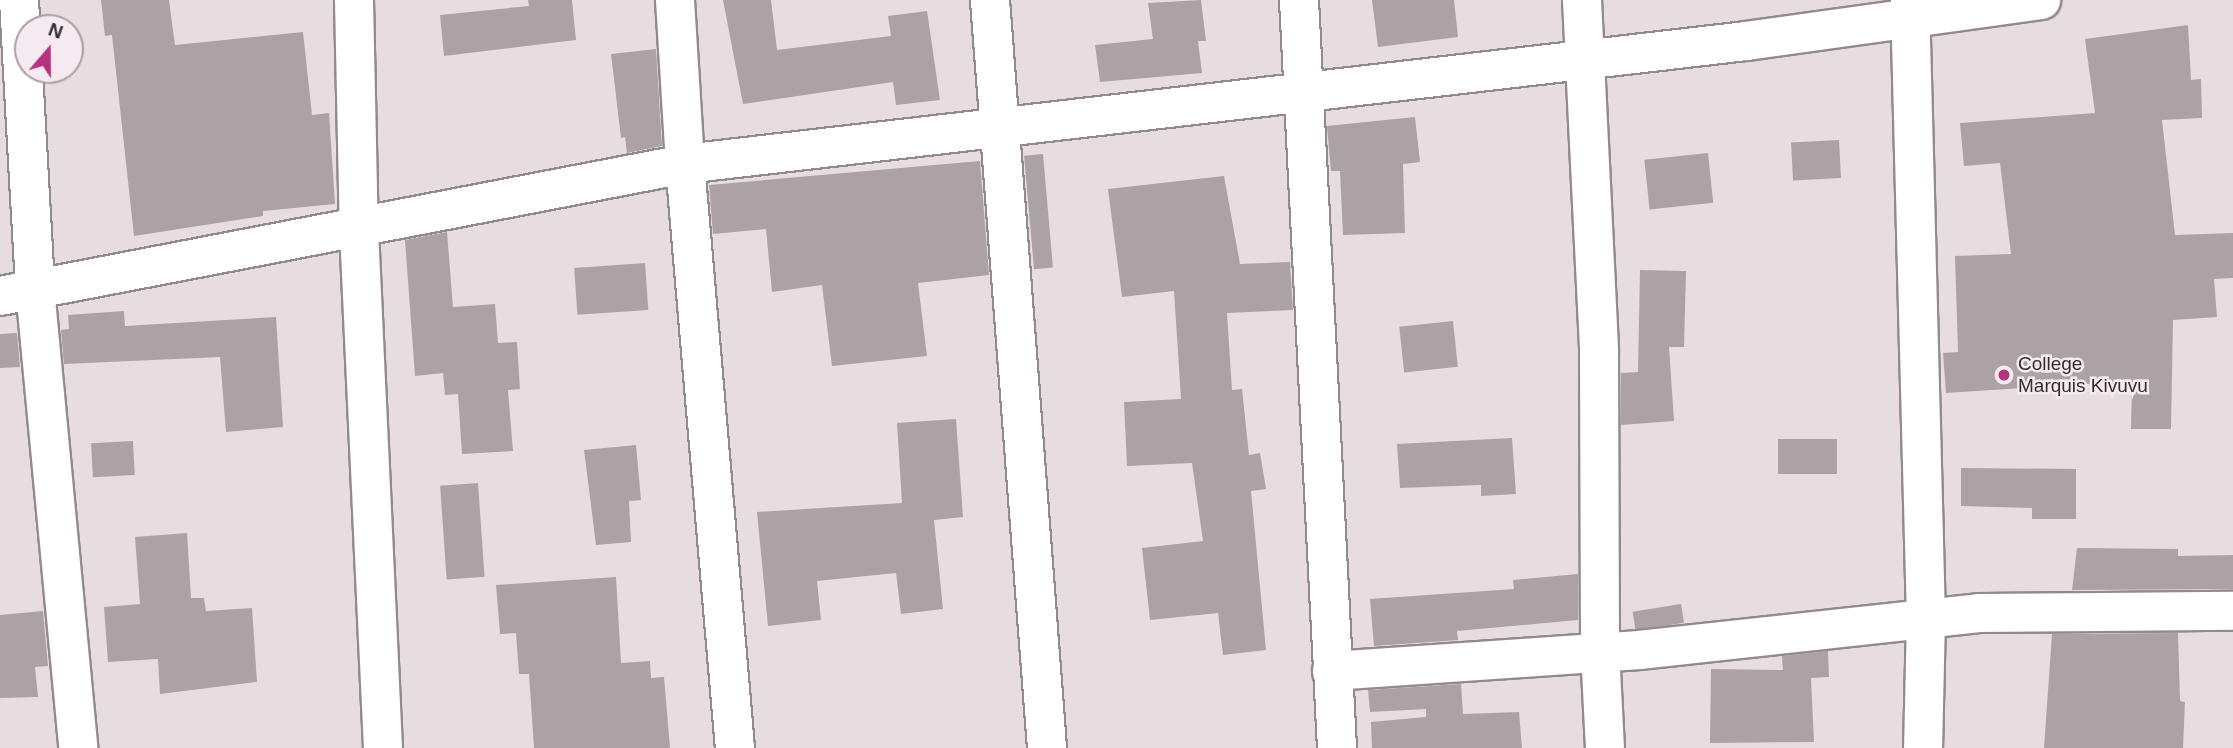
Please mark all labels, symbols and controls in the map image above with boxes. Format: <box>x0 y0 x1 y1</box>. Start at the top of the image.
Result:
north arrow <box>14 14 84 84</box>
text: N <box>46 18 66 43</box>
place label: College Marquis Kivuvu <box>2018 353 2148 397</box>
marker: College Marquis Kivuvu <box>1996 367 2012 383</box>

